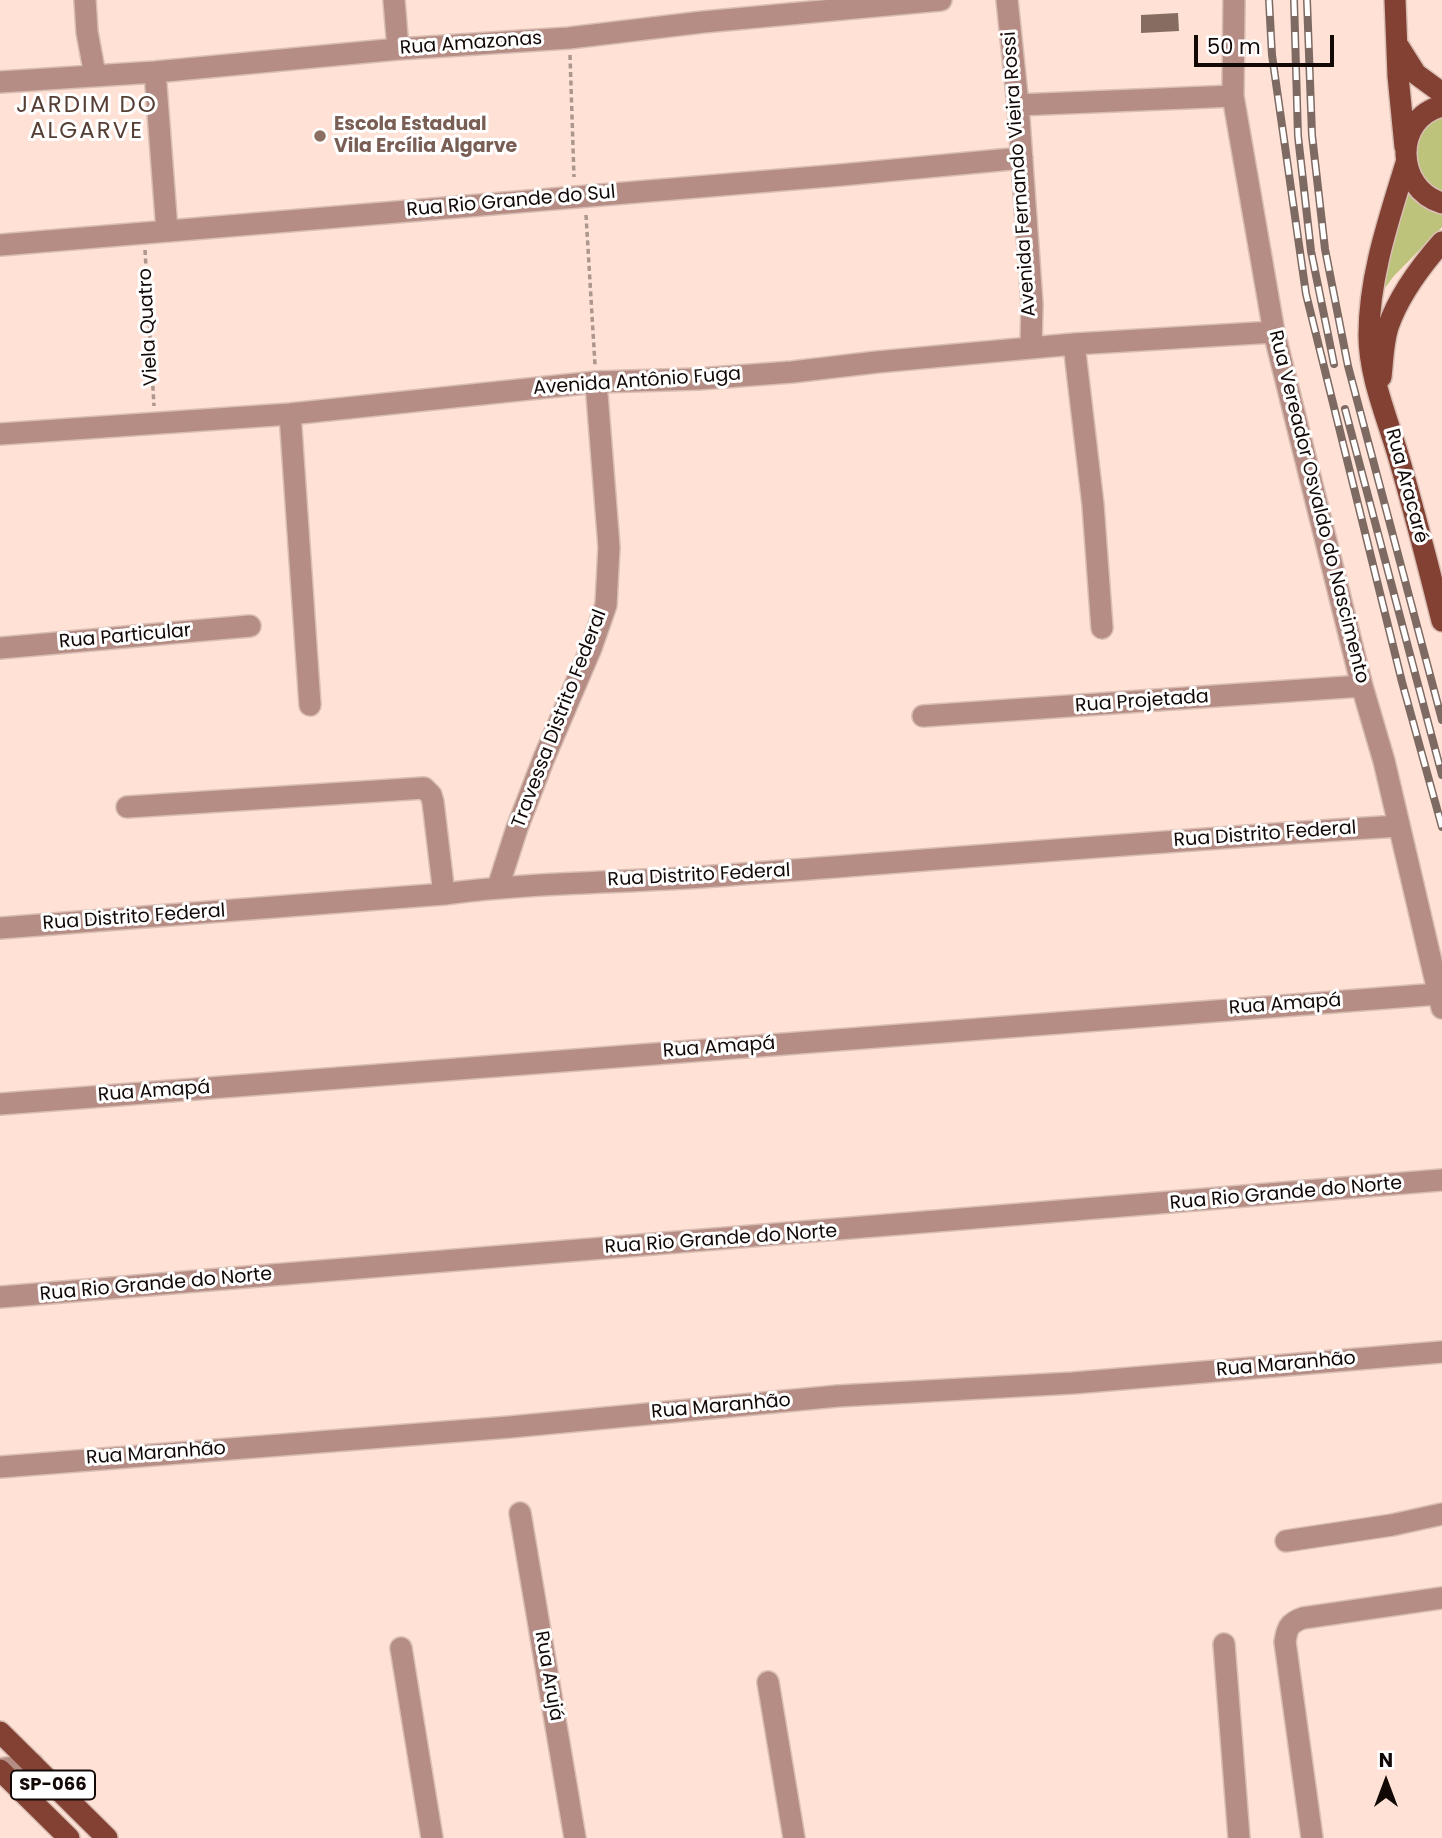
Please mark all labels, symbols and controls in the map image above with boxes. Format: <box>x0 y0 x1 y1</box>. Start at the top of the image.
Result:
scale bar <box>1197 21 1337 65</box>
street label: Rua Amazonas <box>399 28 543 60</box>
street label: Avenida Fernando Vieira Rossi <box>999 31 1041 317</box>
text: 50 m <box>1207 32 1261 61</box>
district label: JARDIM DO ALGARVE <box>17 92 157 146</box>
place label: Escola Estadual Vila Ercília Algarve <box>334 114 517 158</box>
marker: Escola Estadual Vila Ercília Algarve <box>312 128 328 144</box>
street label: Rua Rio Grande do Sul <box>406 182 616 222</box>
street label: Viela Quatro <box>135 267 163 387</box>
street label: Rua Vereador Osvaldo do Nascimento <box>1263 328 1373 686</box>
street label: Avenida Antônio Fuga <box>532 363 742 401</box>
street label: Rua Aracaré <box>1380 426 1432 546</box>
street label: Travessa Distrito Federal <box>508 607 612 831</box>
street label: Rua Particular <box>58 620 192 654</box>
street label: Rua Projetada <box>1074 686 1210 718</box>
street label: Rua Distrito Federal <box>1173 817 1357 853</box>
street label: Rua Distrito Federal <box>607 860 791 892</box>
street label: Rua Distrito Federal <box>42 900 226 936</box>
street label: Rua Amapá <box>1228 990 1342 1020</box>
street label: Rua Amapá <box>662 1033 776 1063</box>
street label: Rua Amapá <box>97 1077 211 1107</box>
street label: Rua Rio Grande do Norte <box>1169 1172 1403 1216</box>
street label: Rua Rio Grande do Norte <box>604 1220 838 1260</box>
street label: Rua Rio Grande do Norte <box>39 1263 273 1307</box>
street label: Rua Maranhão <box>1215 1348 1357 1382</box>
street label: Rua Maranhão <box>650 1390 792 1424</box>
street label: Rua Maranhão <box>85 1438 227 1470</box>
street label: Rua Arujá <box>529 1629 567 1723</box>
north arrow <box>1351 1747 1421 1817</box>
text: N <box>1379 1747 1393 1774</box>
road number: SP-066 <box>11 1770 95 1800</box>

